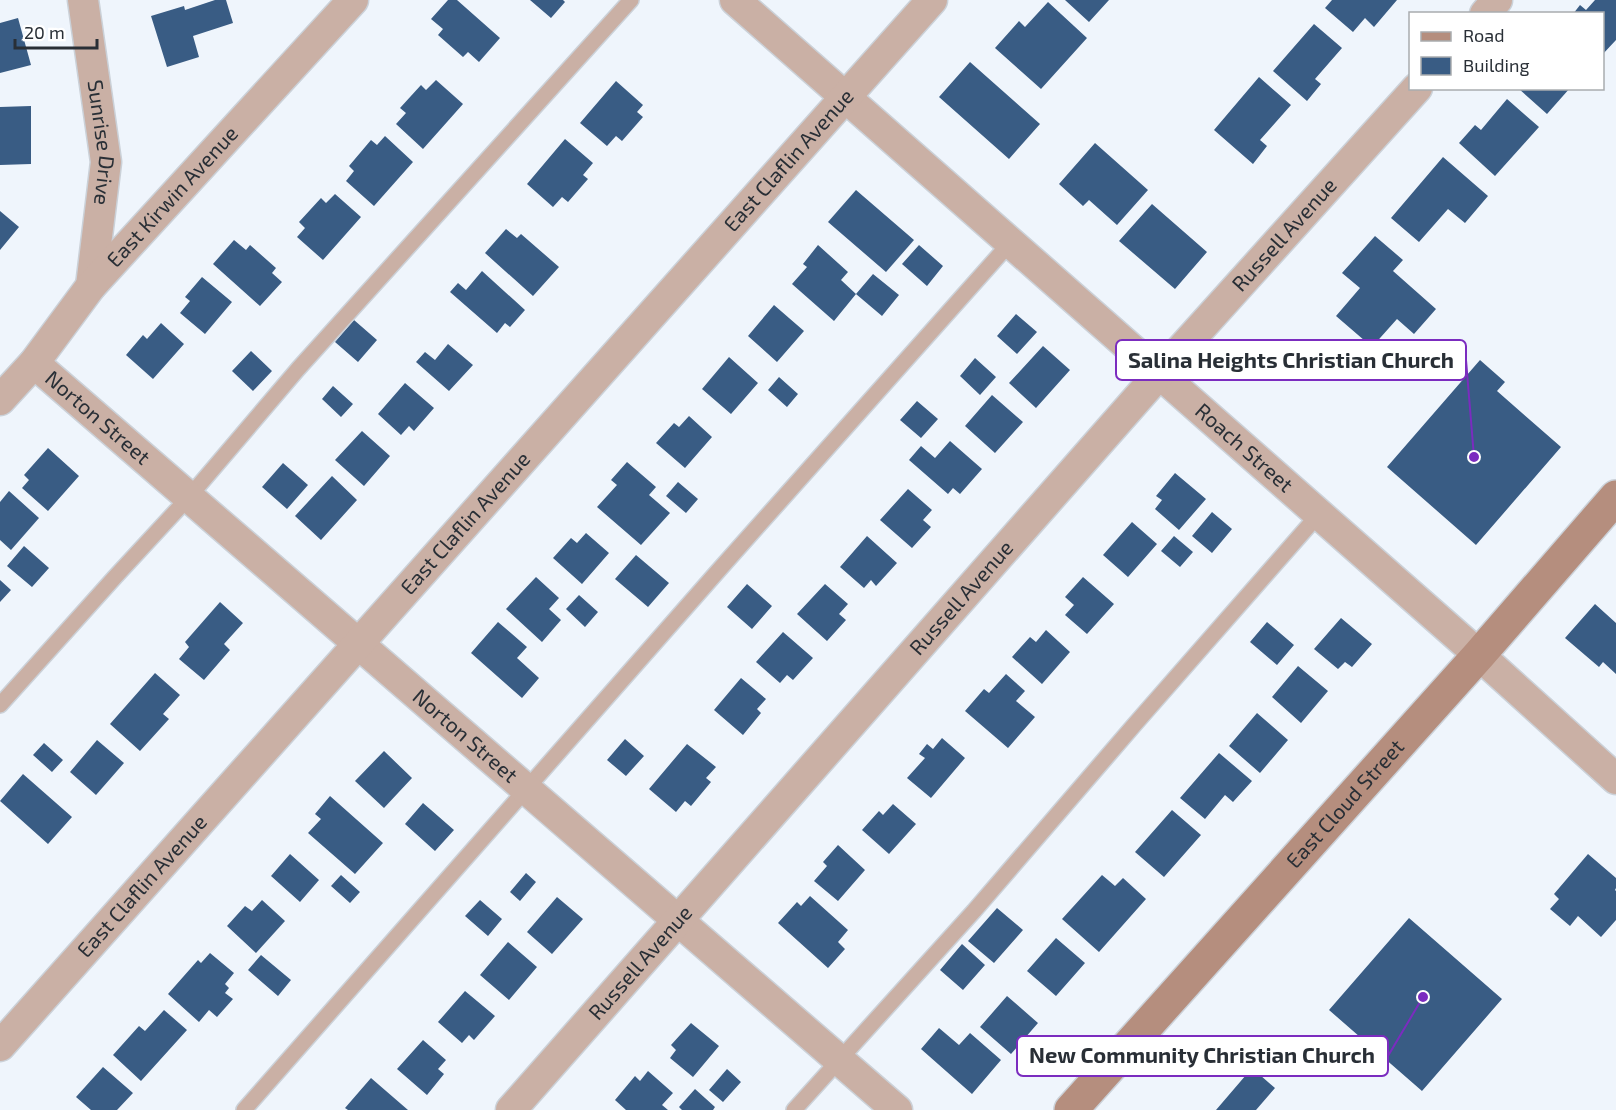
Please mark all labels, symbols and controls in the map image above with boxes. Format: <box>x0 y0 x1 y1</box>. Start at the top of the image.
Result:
scale bar <box>15 12 98 50</box>
legend <box>1409 12 1604 90</box>
text: 20 m <box>24 21 65 43</box>
text: Road <box>1463 24 1504 46</box>
text: Building <box>1463 54 1530 76</box>
street label: Sunrise Drive <box>83 78 121 207</box>
street label: East Claflin Avenue <box>718 83 858 236</box>
street label: East Kirwin Avenue <box>101 120 242 271</box>
street label: Russell Avenue <box>1226 172 1341 296</box>
callout: Salina Heights Christian Church <box>1116 340 1466 380</box>
text: Salina Heights Christian Church <box>1128 346 1454 372</box>
street label: Norton Street <box>41 365 156 469</box>
street label: Roach Street <box>1191 397 1299 497</box>
street label: East Claflin Avenue <box>395 446 535 599</box>
street label: Russell Avenue <box>904 535 1018 659</box>
street label: Norton Street <box>408 683 523 787</box>
street label: East Cloud Street <box>1280 734 1408 872</box>
street label: East Claflin Avenue <box>71 809 211 962</box>
street label: Russell Avenue <box>582 900 696 1024</box>
callout: New Community Christian Church <box>1017 1036 1388 1076</box>
text: New Community Christian Church <box>1029 1041 1375 1068</box>

